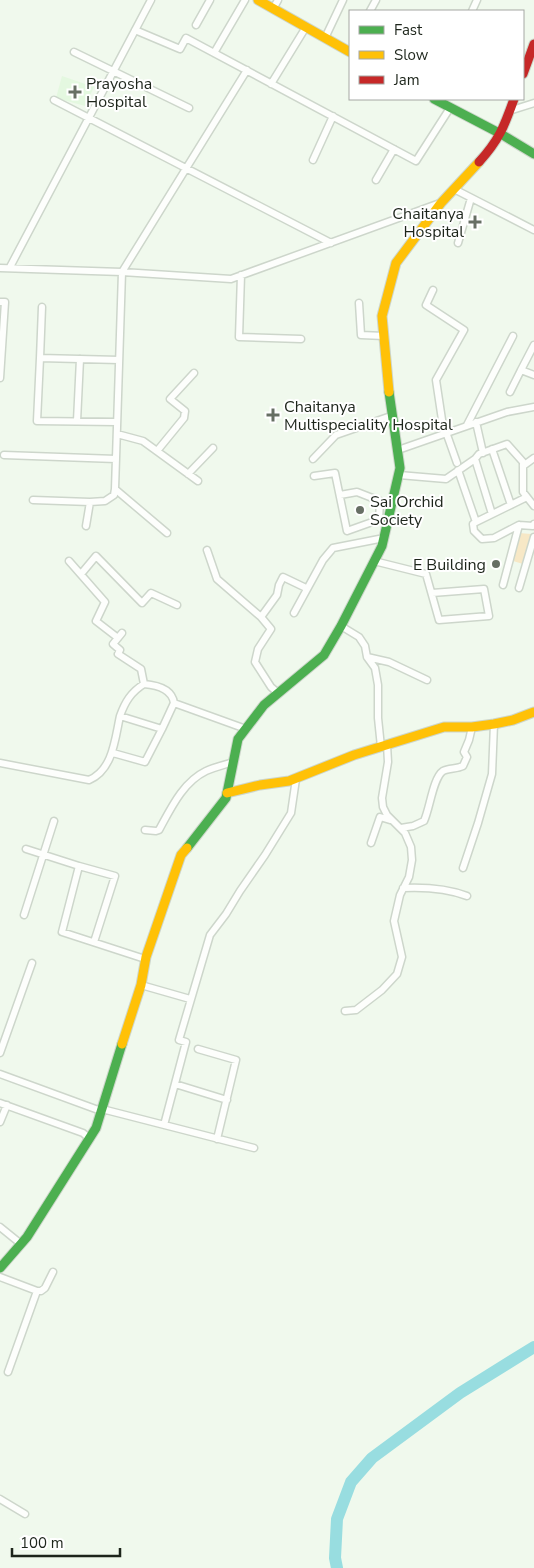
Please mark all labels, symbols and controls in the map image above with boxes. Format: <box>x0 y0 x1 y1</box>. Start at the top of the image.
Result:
legend <box>349 10 524 100</box>
text: Fast <box>394 20 423 40</box>
text: Slow <box>394 45 429 65</box>
text: Jam <box>393 70 420 90</box>
place label: Prayosha Hospital <box>86 73 152 113</box>
marker: Prayosha Hospital <box>68 85 82 99</box>
place label: Chaitanya Hospital <box>392 203 464 243</box>
marker: Chaitanya Hospital <box>468 215 482 229</box>
place label: Chaitanya Multispeciality Hospital <box>284 396 453 436</box>
marker: Chaitanya Multispeciality Hospital <box>266 408 280 422</box>
place label: Sai Orchid Society <box>370 491 444 531</box>
marker: Sai Orchid Society <box>354 504 366 516</box>
place label: E Building <box>413 554 486 576</box>
marker: E Building <box>490 558 502 570</box>
scale bar <box>12 1526 120 1558</box>
text: 100 m <box>20 1533 64 1553</box>

